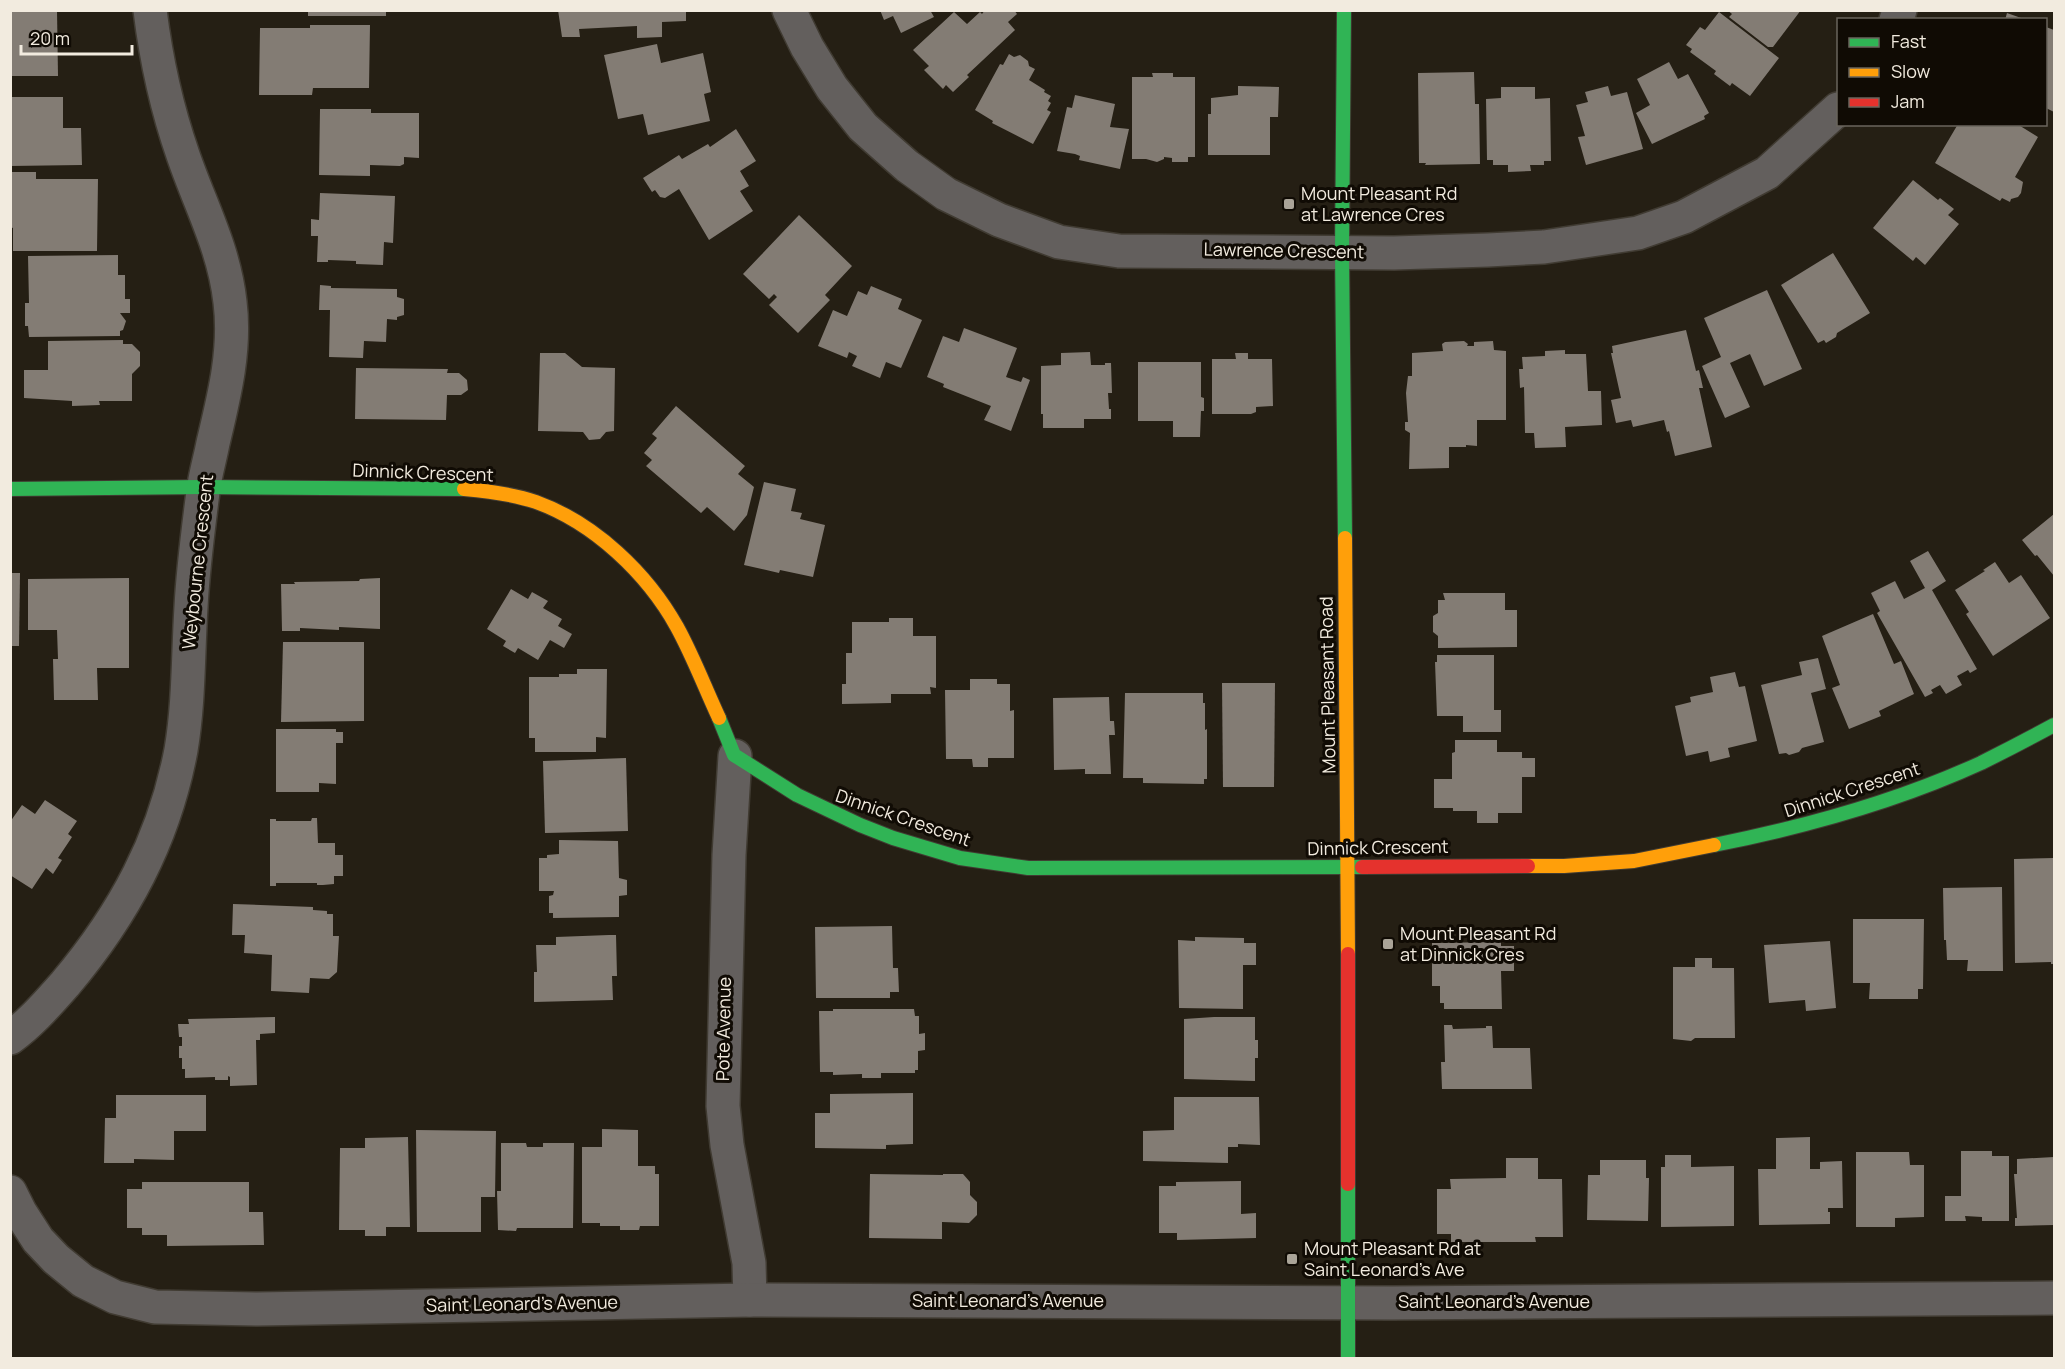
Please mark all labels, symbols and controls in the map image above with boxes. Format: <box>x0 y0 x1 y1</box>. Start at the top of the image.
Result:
scale bar <box>21 18 132 56</box>
legend <box>1837 18 2047 126</box>
text: 20 m <box>30 26 70 50</box>
text: Fast <box>1891 29 1926 53</box>
text: Slow <box>1891 59 1931 83</box>
text: Jam <box>1891 89 1925 113</box>
place label: Mount Pleasant Rd at Lawrence Cres <box>1301 181 1457 226</box>
marker: Mount Pleasant Rd at Lawrence Cres <box>1282 197 1296 211</box>
street label: Lawrence Crescent <box>1203 237 1365 263</box>
street label: Dinnick Crescent <box>352 458 494 486</box>
street label: Weybourne Crescent <box>176 473 218 651</box>
street label: Mount Pleasant Road <box>1313 596 1341 774</box>
street label: Dinnick Crescent <box>1781 756 1923 822</box>
street label: Dinnick Crescent <box>833 783 974 851</box>
street label: Dinnick Crescent <box>1307 834 1449 860</box>
place label: Mount Pleasant Rd at Dinnick Cres <box>1400 921 1556 966</box>
marker: Mount Pleasant Rd at Dinnick Cres <box>1381 937 1395 951</box>
street label: Pote Avenue <box>710 977 736 1081</box>
place label: Mount Pleasant Rd at Saint Leonard's Ave <box>1304 1236 1481 1281</box>
marker: Mount Pleasant Rd at Saint Leonard's Ave <box>1285 1252 1299 1266</box>
street label: Saint Leonard's Avenue <box>912 1288 1104 1312</box>
street label: Saint Leonard's Avenue <box>426 1289 618 1317</box>
street label: Saint Leonard's Avenue <box>1398 1289 1590 1313</box>

